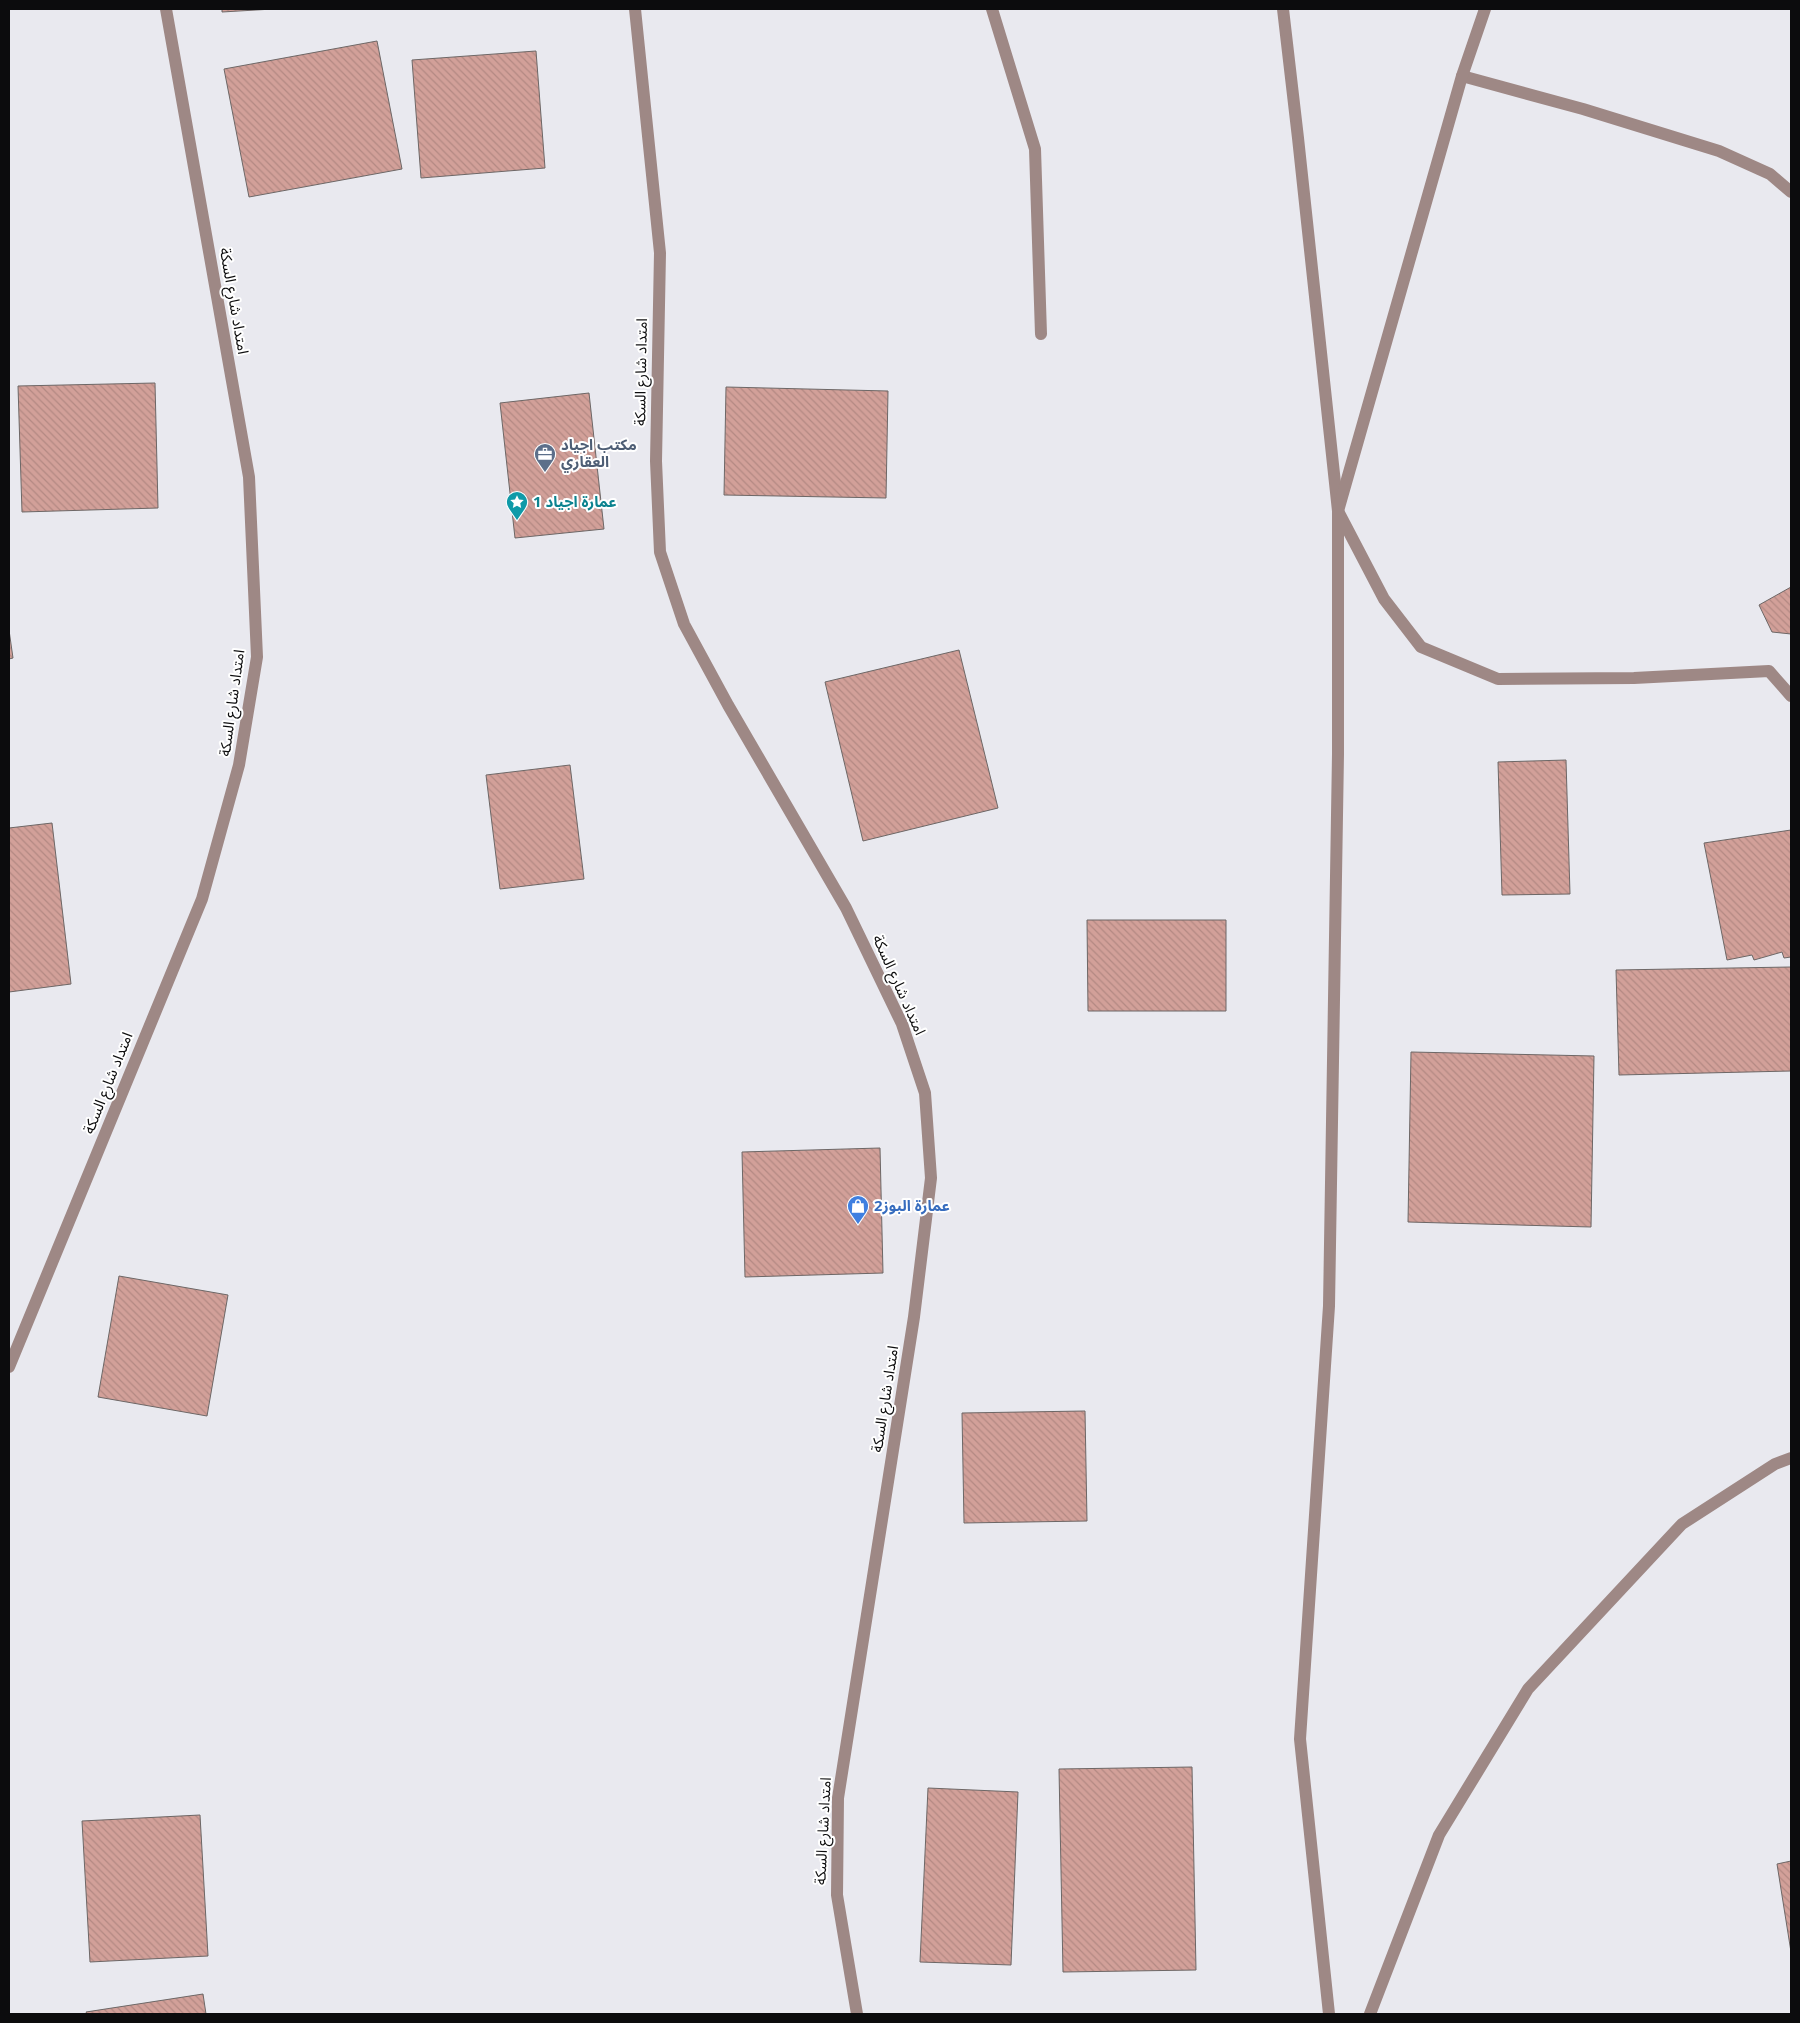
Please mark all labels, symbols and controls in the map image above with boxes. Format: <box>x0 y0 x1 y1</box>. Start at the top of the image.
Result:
street label: امتداد شارع السكة <box>213 246 254 356</box>
street label: امتداد شارع السكة <box>629 318 654 426</box>
place label: مكتب اجياد العقاري <box>561 434 637 473</box>
office icon: مكتب اجياد العقاري <box>533 442 557 473</box>
place icon: عمارة اجياد 1 <box>505 490 529 521</box>
place label: عمارة اجياد 1 <box>533 491 617 511</box>
street label: امتداد شارع السكة <box>214 648 251 758</box>
street label: امتداد شارع السكة <box>866 931 931 1039</box>
street label: امتداد شارع السكة <box>78 1029 139 1138</box>
shop icon: عمارة البوز2 <box>846 1194 870 1225</box>
place label: عمارة البوز2 <box>874 1195 950 1215</box>
street label: امتداد شارع السكة <box>866 1344 905 1454</box>
street label: امتداد شارع السكة <box>809 1777 838 1886</box>

